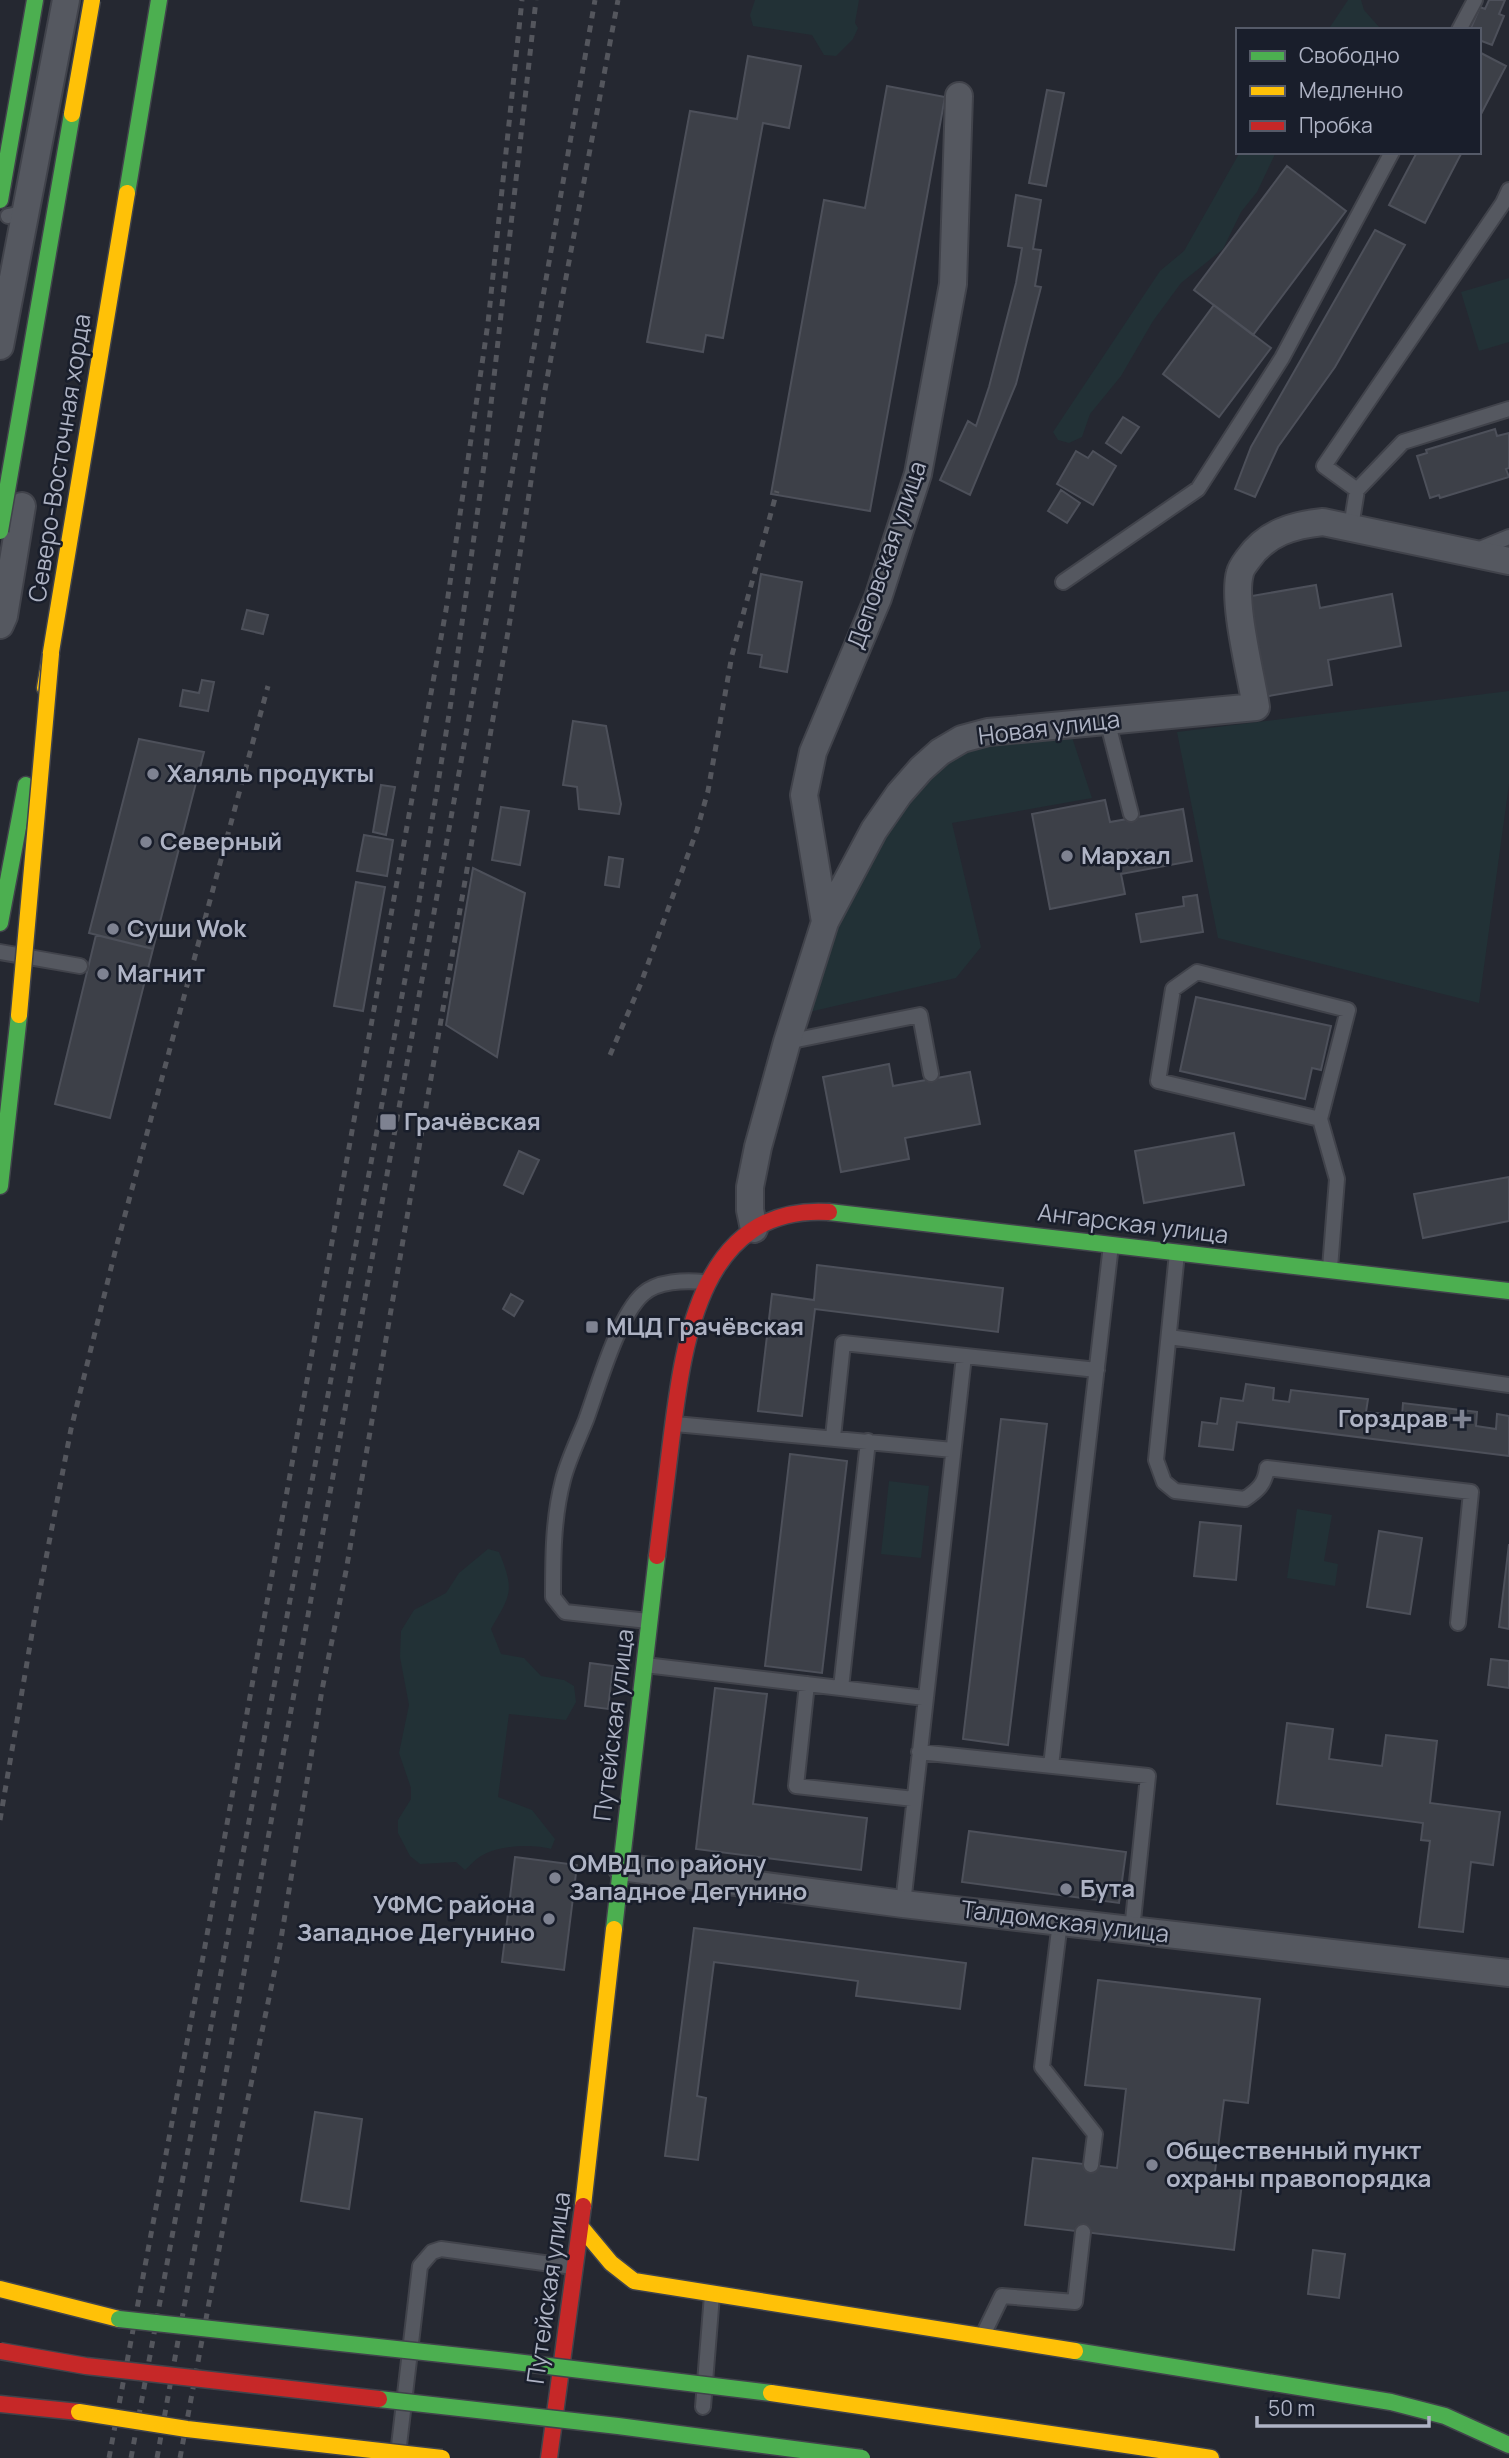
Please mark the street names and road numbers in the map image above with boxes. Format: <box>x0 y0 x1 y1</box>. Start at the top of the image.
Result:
street label: Северо-Восточная хорда <box>19 311 98 604</box>
street label: Деповская улица <box>838 456 933 653</box>
street label: Новая улица <box>976 701 1122 752</box>
street label: Ангарская улица <box>1036 1194 1230 1251</box>
street label: Путейская улица <box>584 1627 641 1823</box>
street label: Талдомская улица <box>959 1891 1171 1950</box>
street label: Путейская улица <box>518 2190 577 2386</box>

